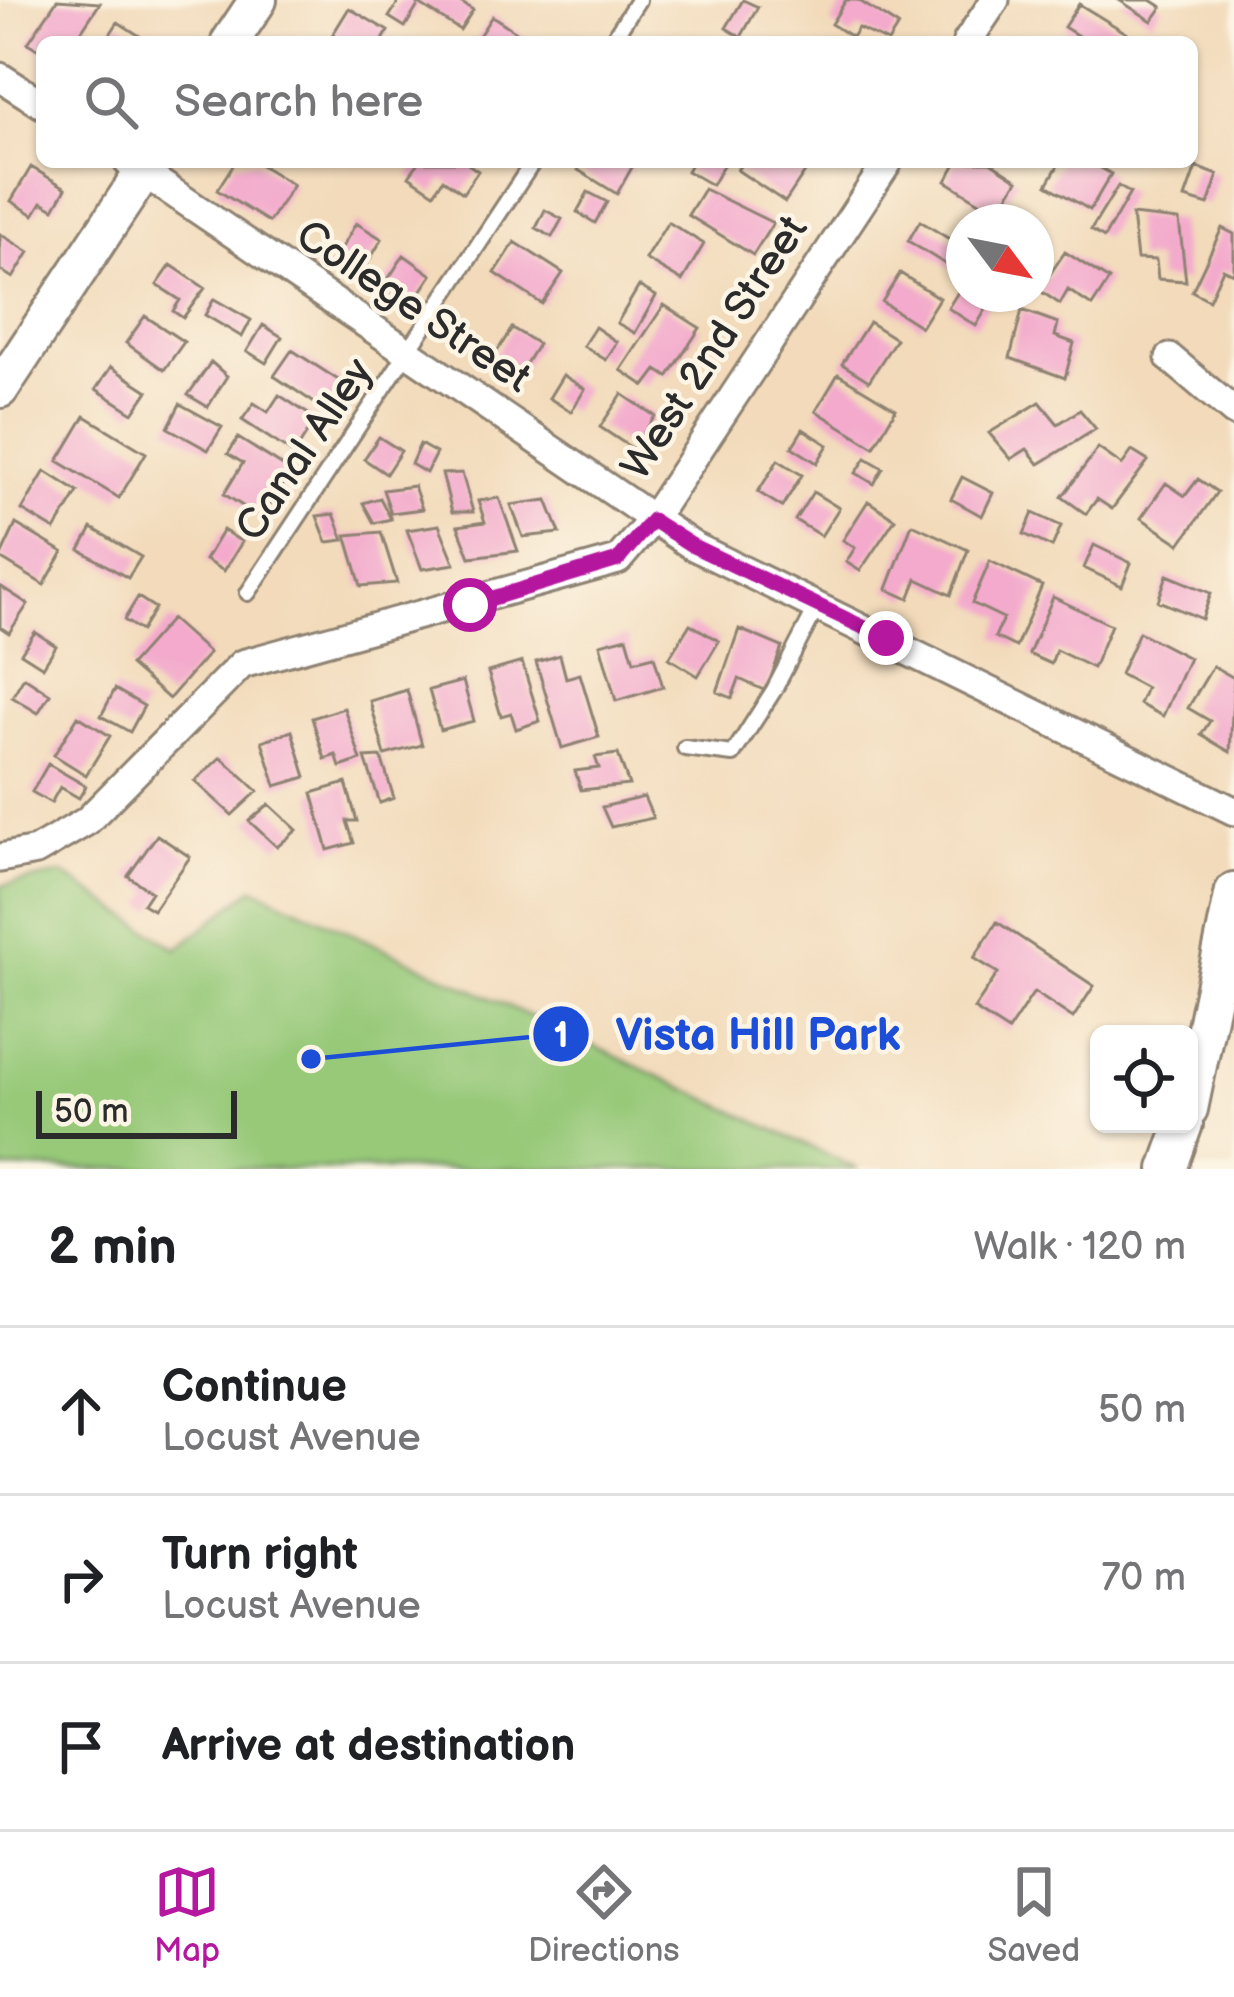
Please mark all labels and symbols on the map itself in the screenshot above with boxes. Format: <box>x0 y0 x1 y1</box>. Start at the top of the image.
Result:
north arrow <box>946 204 1054 312</box>
street label: West 2nd Street <box>611 206 819 489</box>
street label: College Street <box>286 210 540 404</box>
street label: Canal Alley <box>225 349 385 551</box>
route start <box>443 578 497 632</box>
route end <box>859 611 913 665</box>
callout: Vista Hill Park <box>531 994 924 1075</box>
text: Vista Hill Park <box>615 1009 901 1064</box>
text: 1 <box>553 1015 569 1058</box>
scale bar <box>36 1085 237 1138</box>

